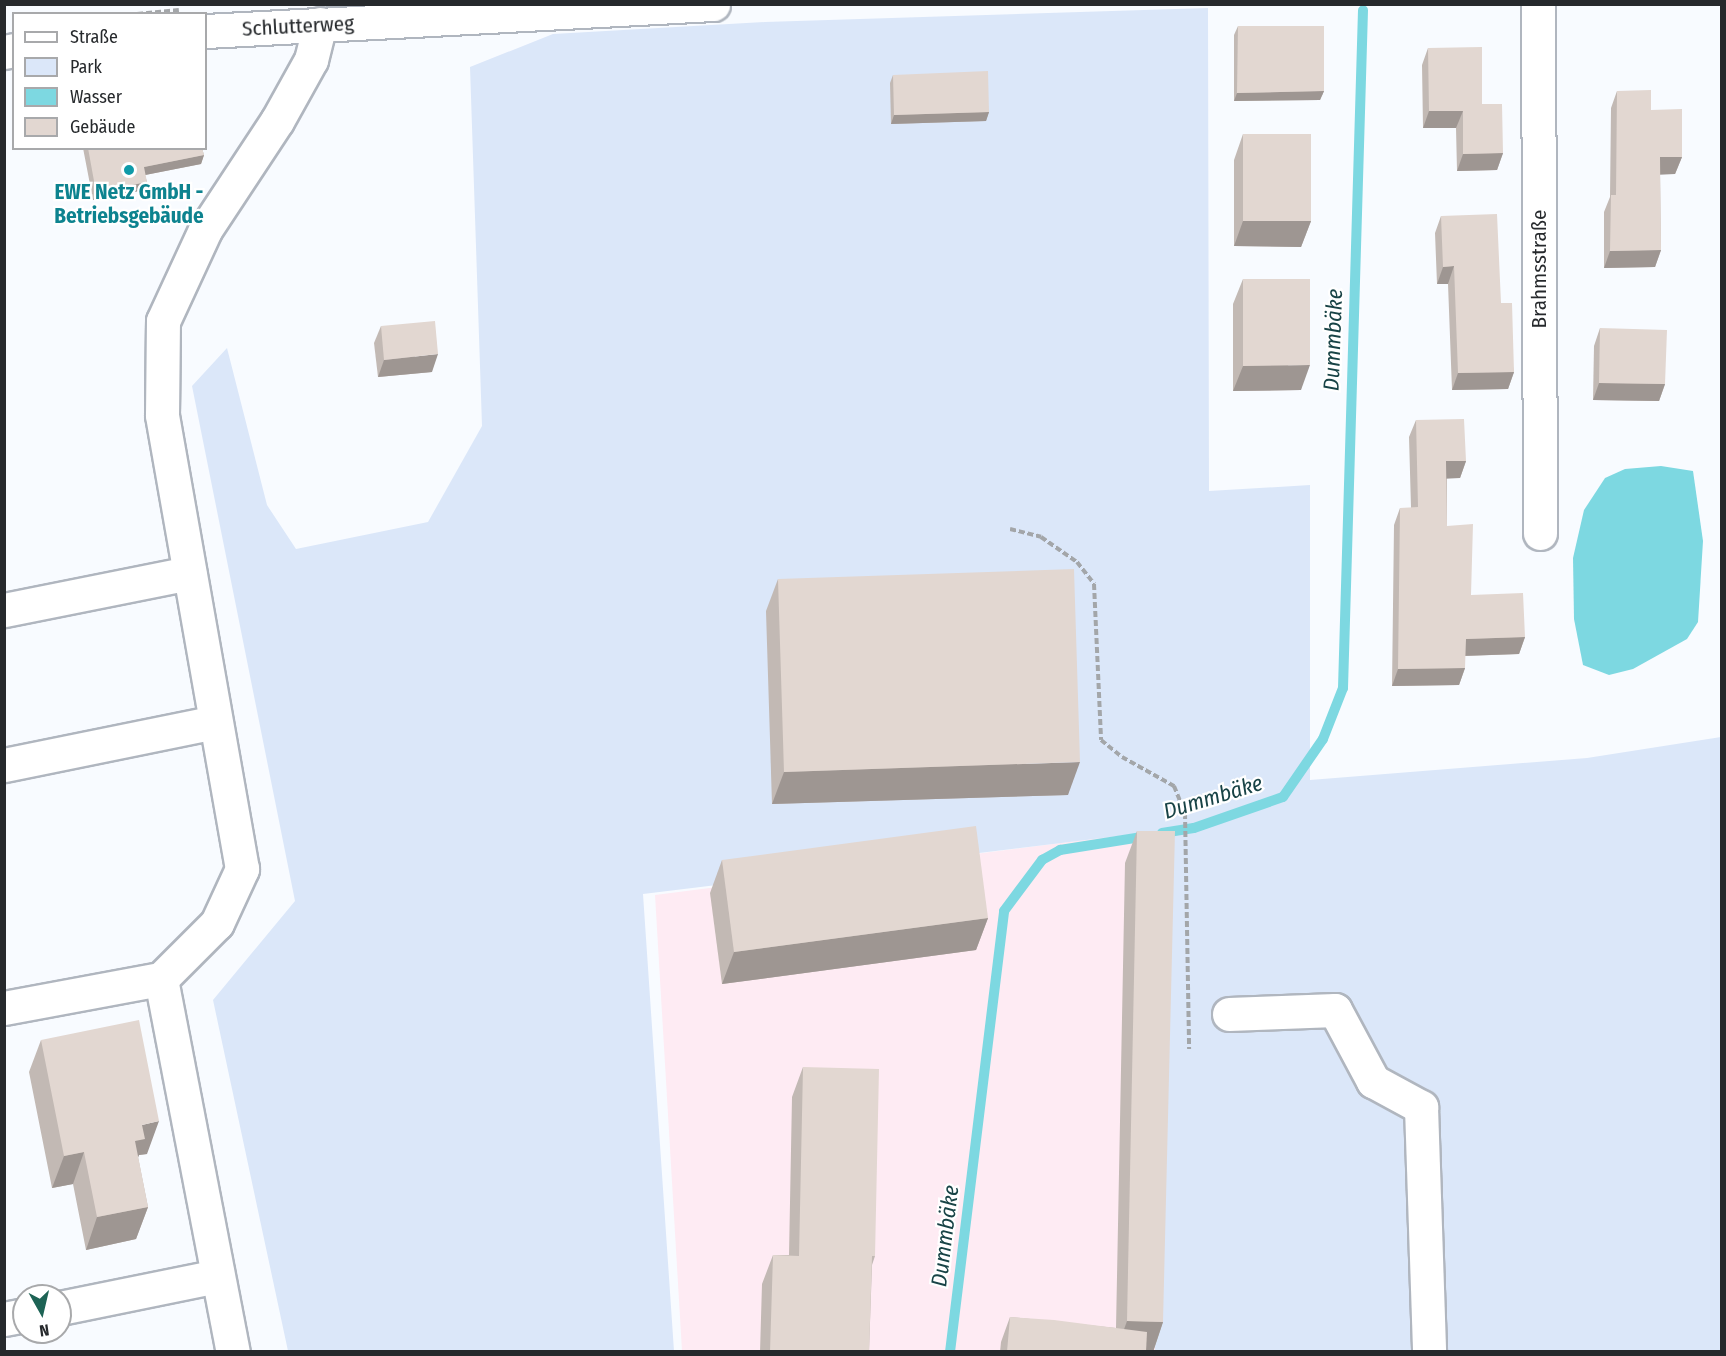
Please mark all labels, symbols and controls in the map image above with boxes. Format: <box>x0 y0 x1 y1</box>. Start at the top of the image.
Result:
street label: Schlutterweg <box>241 10 355 42</box>
legend <box>12 12 207 150</box>
text: Straße <box>70 26 118 48</box>
text: Park <box>70 56 102 78</box>
text: Wasser <box>70 86 122 108</box>
text: Gebäude <box>70 116 135 138</box>
marker: EWE Netz GmbH - Betriebsgebäude <box>122 163 136 177</box>
place label: EWE Netz GmbH - Betriebsgebäude <box>54 179 204 229</box>
street label: Brahmsstraße <box>1526 210 1552 328</box>
water label: Dummbäke <box>1318 288 1348 392</box>
water label: Dummbäke <box>1160 769 1266 825</box>
water label: Dummbäke <box>926 1184 964 1288</box>
north arrow <box>12 1284 72 1344</box>
text: N <box>38 1320 50 1340</box>

